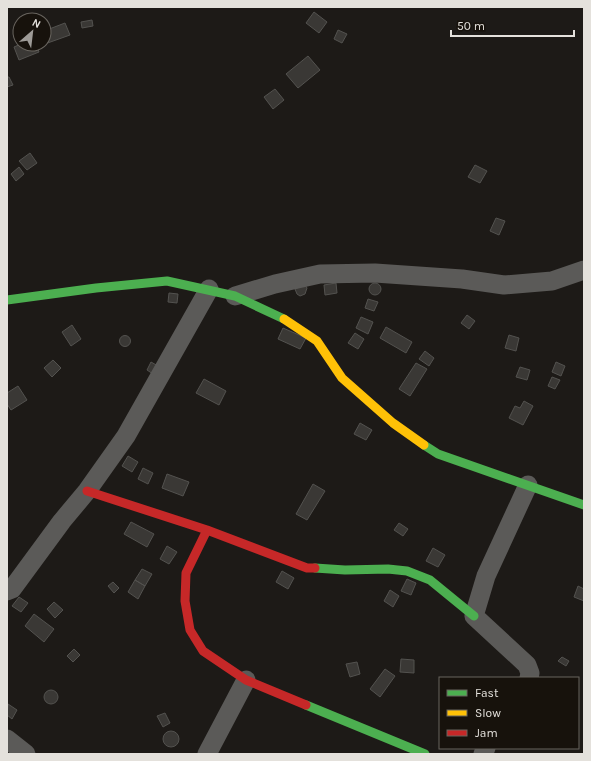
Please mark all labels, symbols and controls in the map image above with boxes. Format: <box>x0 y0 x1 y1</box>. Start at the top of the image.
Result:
north arrow <box>12 12 52 52</box>
scale bar <box>451 12 574 38</box>
text: N <box>30 16 43 31</box>
text: 50 m <box>457 19 485 33</box>
legend <box>439 677 579 749</box>
text: Fast <box>475 686 499 700</box>
text: Slow <box>475 706 501 720</box>
text: Jam <box>475 726 498 740</box>

